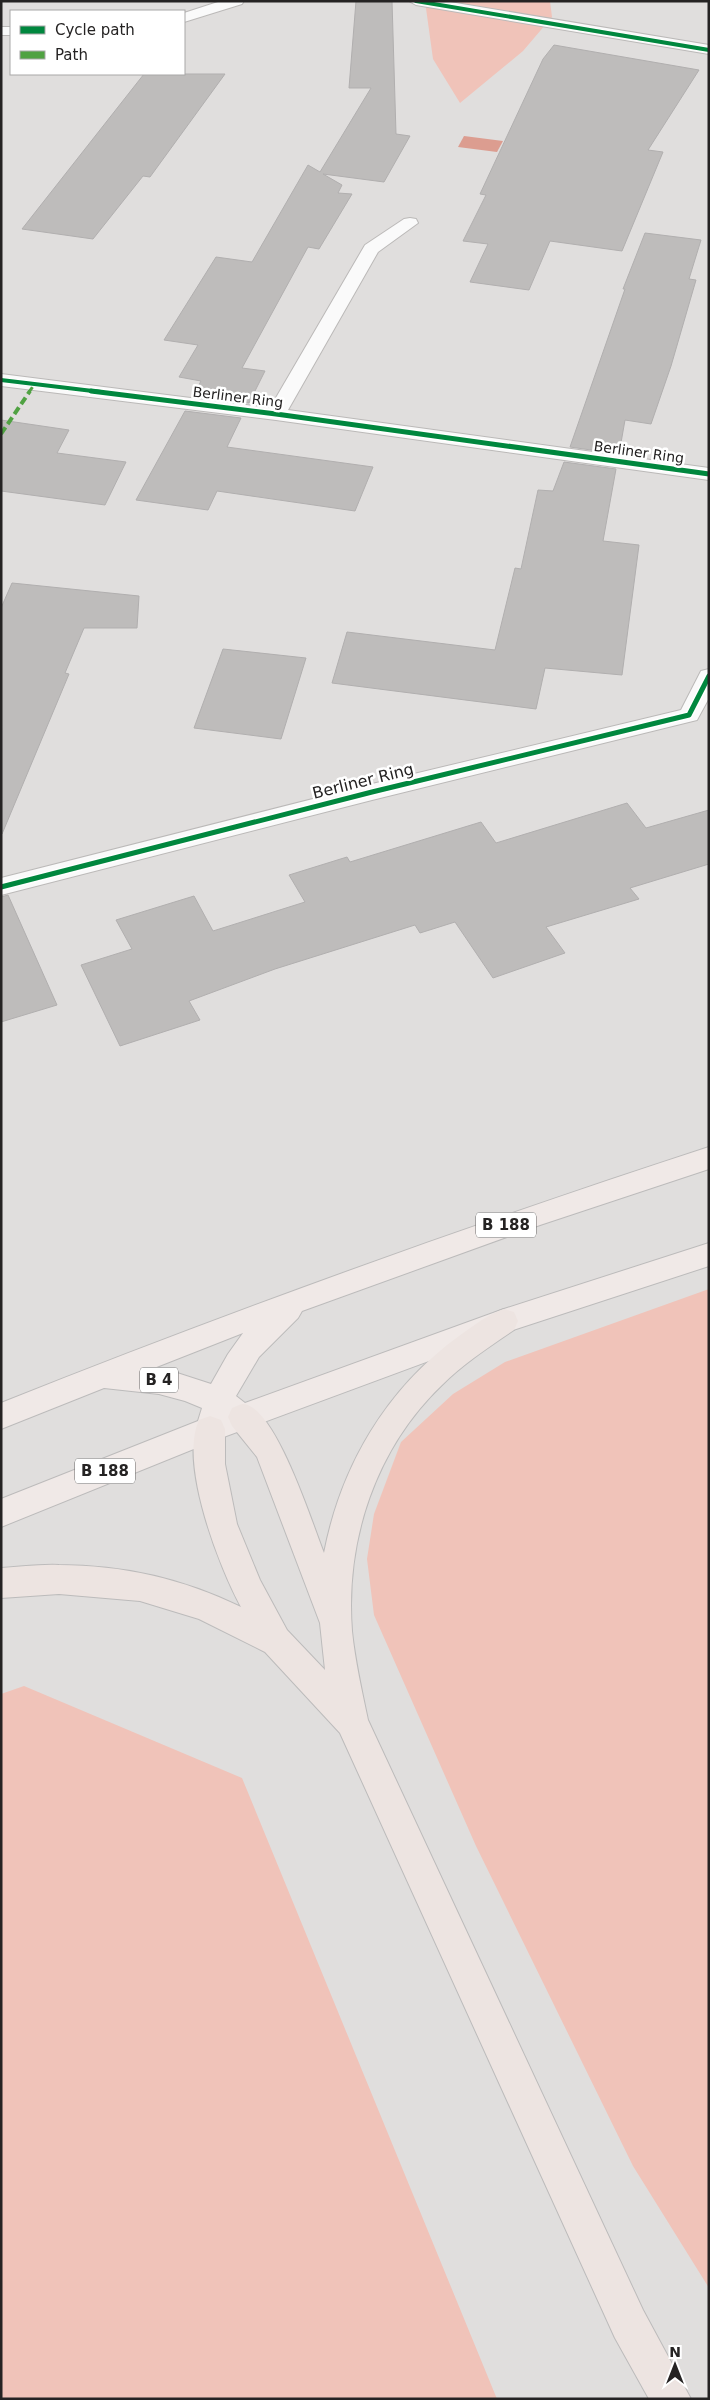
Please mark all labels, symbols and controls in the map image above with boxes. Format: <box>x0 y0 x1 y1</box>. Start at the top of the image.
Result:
legend <box>10 10 185 75</box>
text: Cycle path <box>55 21 135 39</box>
text: Path <box>55 46 88 64</box>
street label: Berliner Ring <box>192 384 284 410</box>
street label: Berliner Ring <box>593 438 685 466</box>
street label: Berliner Ring <box>310 759 416 803</box>
road number: B 188 <box>476 1212 536 1238</box>
road number: B 4 <box>140 1368 178 1392</box>
road number: B 188 <box>75 1458 135 1484</box>
north arrow <box>650 2340 700 2390</box>
text: N <box>669 2344 681 2360</box>

